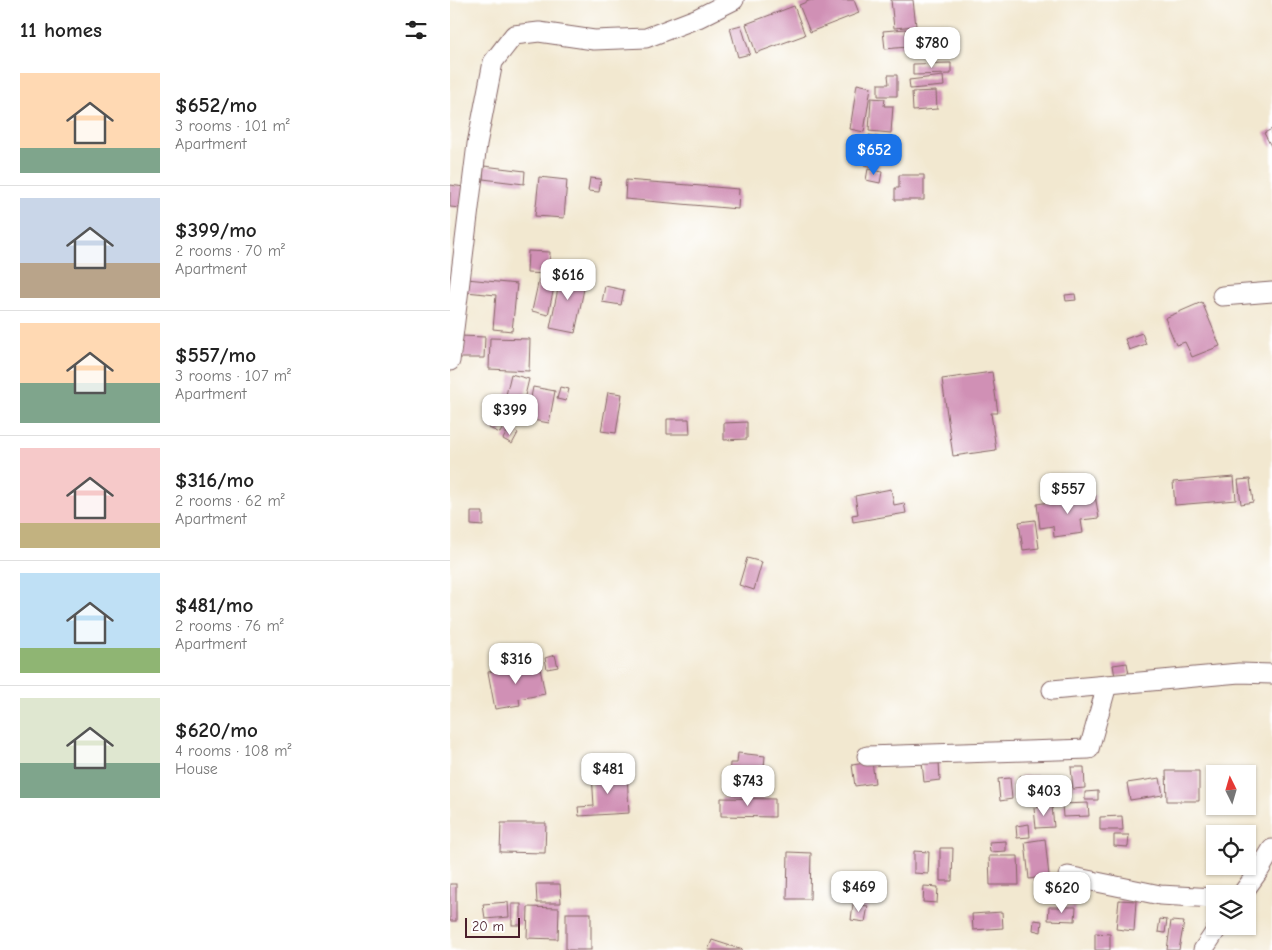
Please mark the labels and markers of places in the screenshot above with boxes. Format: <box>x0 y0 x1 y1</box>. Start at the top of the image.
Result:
pin: $780 <box>902 27 962 69</box>
pin: $652 <box>844 134 904 176</box>
pin: $616 <box>538 258 598 301</box>
pin: $399 <box>480 394 540 436</box>
pin: $557 <box>1038 472 1098 515</box>
pin: $316 <box>486 642 546 685</box>
pin: $481 <box>578 752 638 795</box>
pin: $743 <box>718 764 778 807</box>
pin: $403 <box>1014 774 1074 817</box>
pin: $469 <box>829 870 889 913</box>
pin: $620 <box>1032 872 1092 914</box>

